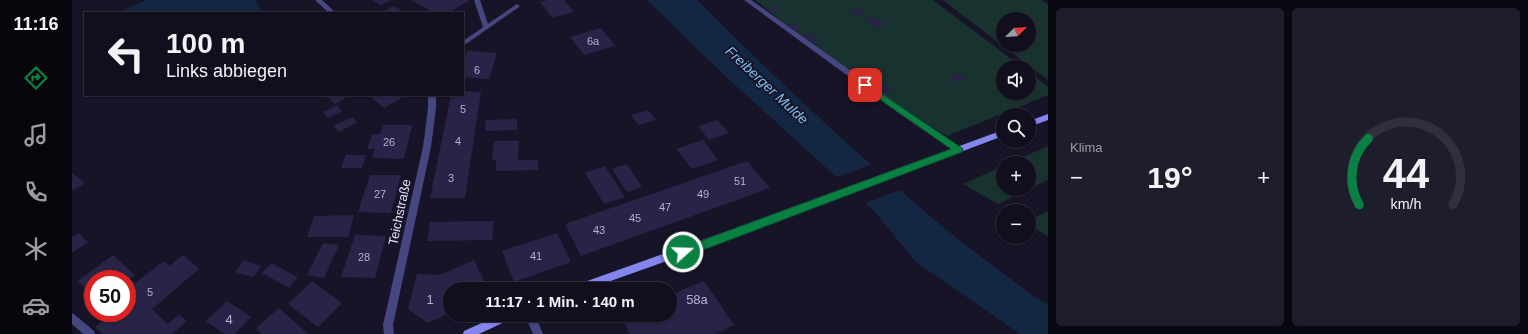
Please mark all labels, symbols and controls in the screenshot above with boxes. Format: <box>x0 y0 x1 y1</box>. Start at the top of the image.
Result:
north arrow <box>996 12 1036 52</box>
map controls <box>996 12 1036 244</box>
text: 11:16 <box>13 14 59 34</box>
icon: left <box>100 28 152 80</box>
text: 100 m <box>166 28 245 59</box>
house number: 6a <box>587 35 600 47</box>
water label: Freiberger Mulde <box>723 43 812 127</box>
button: sound <box>996 60 1036 100</box>
text: Links abbiegen <box>166 61 287 81</box>
icon: directions <box>22 64 50 92</box>
house number: 6 <box>474 64 480 76</box>
pin <box>848 68 882 102</box>
icon: arrive <box>854 74 876 96</box>
house number: 5 <box>460 103 466 115</box>
button: search <box>996 108 1036 148</box>
icon: music <box>22 121 50 149</box>
house number: 4 <box>455 135 461 147</box>
house number: 26 <box>383 136 395 148</box>
text: Klima <box>1070 140 1103 155</box>
text: 44 <box>1383 150 1429 197</box>
button: + <box>996 156 1036 196</box>
text: 19° <box>1147 161 1193 194</box>
text: − <box>1070 165 1083 190</box>
text: + <box>1257 165 1270 190</box>
house number: 3 <box>448 172 454 184</box>
house number: 51 <box>734 175 746 187</box>
icon: phone <box>22 178 50 206</box>
street label: Teichstraße <box>385 178 414 247</box>
house number: 27 <box>374 188 386 200</box>
house number: 49 <box>697 188 709 200</box>
text: km/h <box>1391 196 1422 212</box>
house number: 47 <box>659 201 671 213</box>
button: − <box>996 204 1036 244</box>
house number: 45 <box>629 212 641 224</box>
house number: 43 <box>593 224 605 236</box>
position arrow <box>662 231 704 273</box>
icon: climate <box>22 235 50 263</box>
house number: 41 <box>530 250 542 262</box>
house number: 28 <box>358 251 370 263</box>
speed limit sign: 50 <box>84 270 136 322</box>
house number: 5 <box>147 286 153 298</box>
icon: car <box>22 292 50 320</box>
house number: 1 <box>426 292 434 307</box>
house number: 58a <box>686 292 709 307</box>
text: 11:17 · 1 Min. · 140 m <box>485 293 635 310</box>
house number: 4 <box>225 312 233 327</box>

